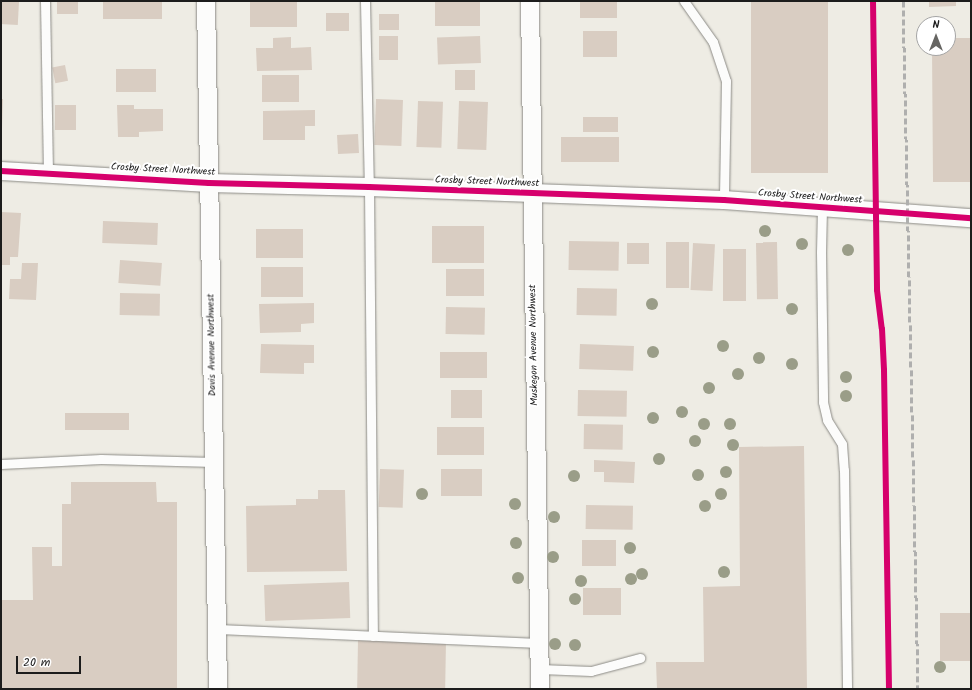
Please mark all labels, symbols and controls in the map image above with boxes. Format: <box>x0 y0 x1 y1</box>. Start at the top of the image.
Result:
north arrow <box>916 16 956 56</box>
text: N <box>933 16 939 34</box>
street label: Crosby Street Northwest <box>110 161 216 179</box>
street label: Crosby Street Northwest <box>435 174 539 190</box>
street label: Crosby Street Northwest <box>757 187 863 207</box>
street label: Muskegon Avenue Northwest <box>527 284 541 406</box>
street label: Davis Avenue Northwest <box>205 294 219 396</box>
scale bar <box>18 648 83 674</box>
text: 20 m <box>23 653 50 672</box>

